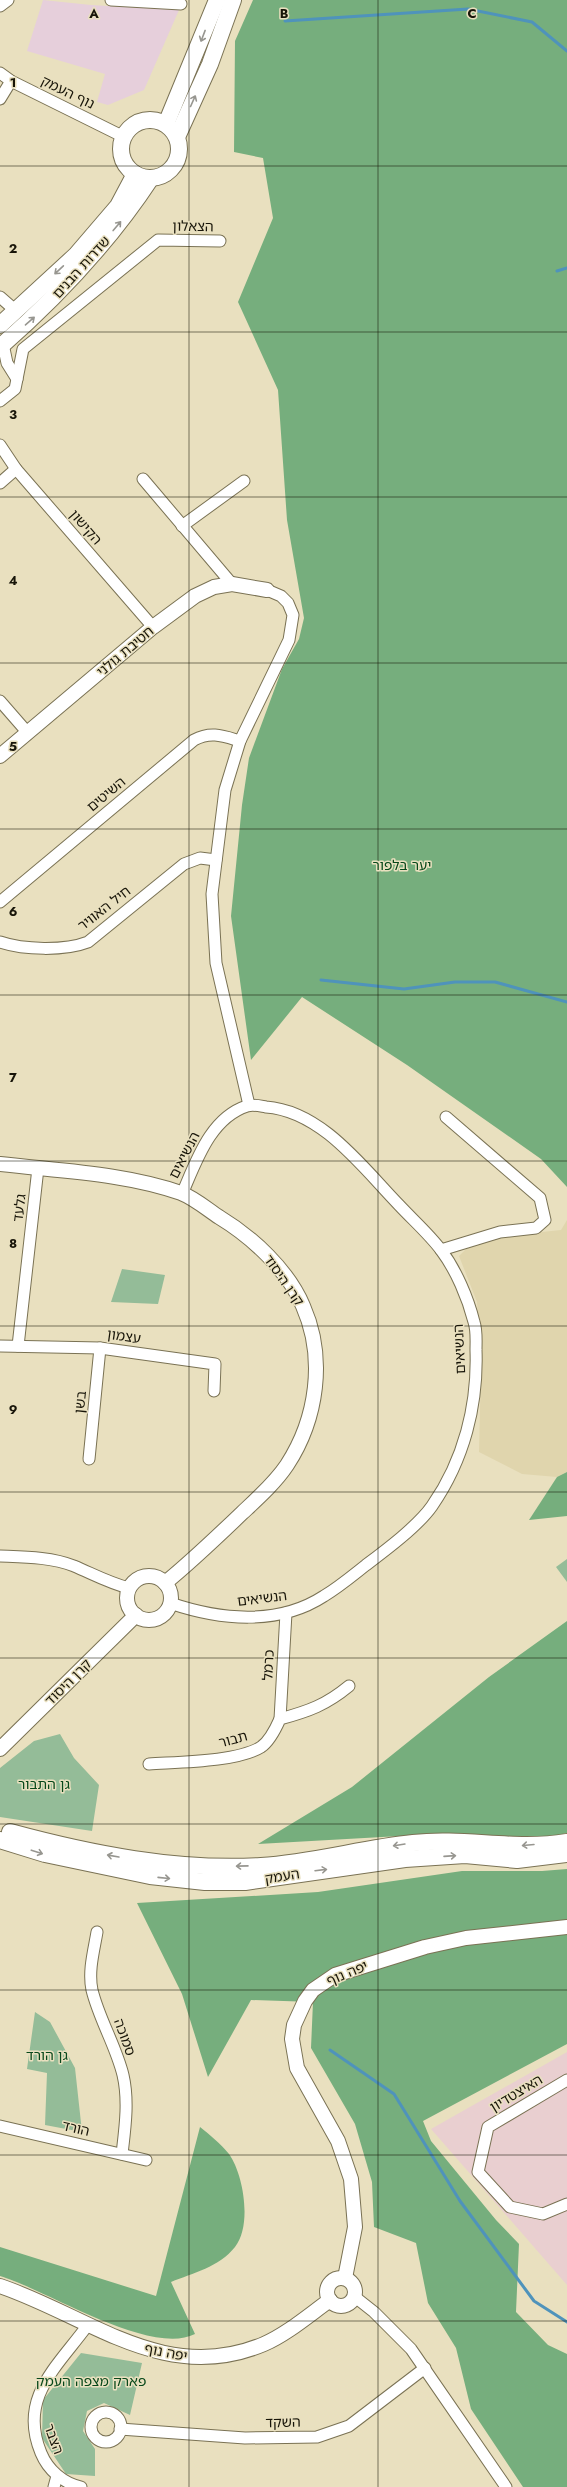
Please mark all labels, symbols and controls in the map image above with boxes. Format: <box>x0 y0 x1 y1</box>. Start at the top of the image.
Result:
text: A <box>88 4 99 23</box>
text: B <box>280 4 289 23</box>
text: C <box>467 4 477 23</box>
one-way arrow <box>198 30 206 42</box>
street label: נוף העמק <box>38 70 98 114</box>
text: 1 <box>10 73 16 92</box>
one-way arrow <box>190 96 197 108</box>
street label: הצאלון <box>172 216 214 236</box>
one-way arrow <box>113 220 122 231</box>
street label: שדרות הבנים <box>48 231 114 303</box>
text: 2 <box>9 239 17 258</box>
one-way arrow <box>55 265 65 274</box>
one-way arrow <box>24 317 35 326</box>
text: 3 <box>9 405 17 424</box>
street label: הקישון <box>65 505 107 549</box>
text: 4 <box>8 571 18 590</box>
street label: חטיבת גולני <box>92 621 158 681</box>
text: 5 <box>9 737 17 756</box>
street label: השיטים <box>82 772 130 816</box>
park label: יער בלפור <box>373 855 431 875</box>
street label: חיל האוויר <box>73 881 135 935</box>
text: 6 <box>9 902 18 921</box>
text: 7 <box>9 1068 17 1087</box>
street label: הנשיאים <box>164 1128 204 1182</box>
street label: גלעד <box>7 1193 31 1223</box>
text: 8 <box>9 1234 17 1253</box>
street label: קרן היסוד <box>259 1250 309 1310</box>
street label: הנשיאים <box>448 1323 470 1375</box>
street label: עצמון <box>106 1324 142 1348</box>
street label: בשן <box>69 1390 91 1414</box>
text: 9 <box>9 1400 18 1419</box>
street label: הנשיאים <box>236 1585 288 1611</box>
street label: כרמל <box>257 1649 279 1681</box>
street label: קרן היסוד <box>40 1654 96 1710</box>
street label: תבור <box>216 1726 250 1752</box>
park label: גן התבור <box>18 1774 70 1794</box>
one-way arrow <box>393 1841 406 1849</box>
one-way arrow <box>522 1842 535 1849</box>
one-way arrow <box>31 1849 44 1856</box>
one-way arrow <box>107 1852 120 1860</box>
one-way arrow <box>443 1852 456 1859</box>
one-way arrow <box>236 1863 249 1870</box>
street label: העמק <box>263 1863 301 1889</box>
one-way arrow <box>314 1866 327 1874</box>
one-way arrow <box>157 1874 170 1881</box>
street label: יפה נוף <box>323 1955 371 1991</box>
street label: סמוכה <box>109 2016 141 2058</box>
park label: גן הורד <box>26 2045 68 2065</box>
street label: האיצטדיון <box>486 2069 546 2117</box>
street label: הורד <box>60 2115 92 2141</box>
street label: יפה נוף <box>143 2338 189 2366</box>
park label: פארק מצפה העמק <box>36 2371 146 2391</box>
street label: השקד <box>265 2412 301 2432</box>
street label: הצבר <box>39 2421 69 2457</box>

